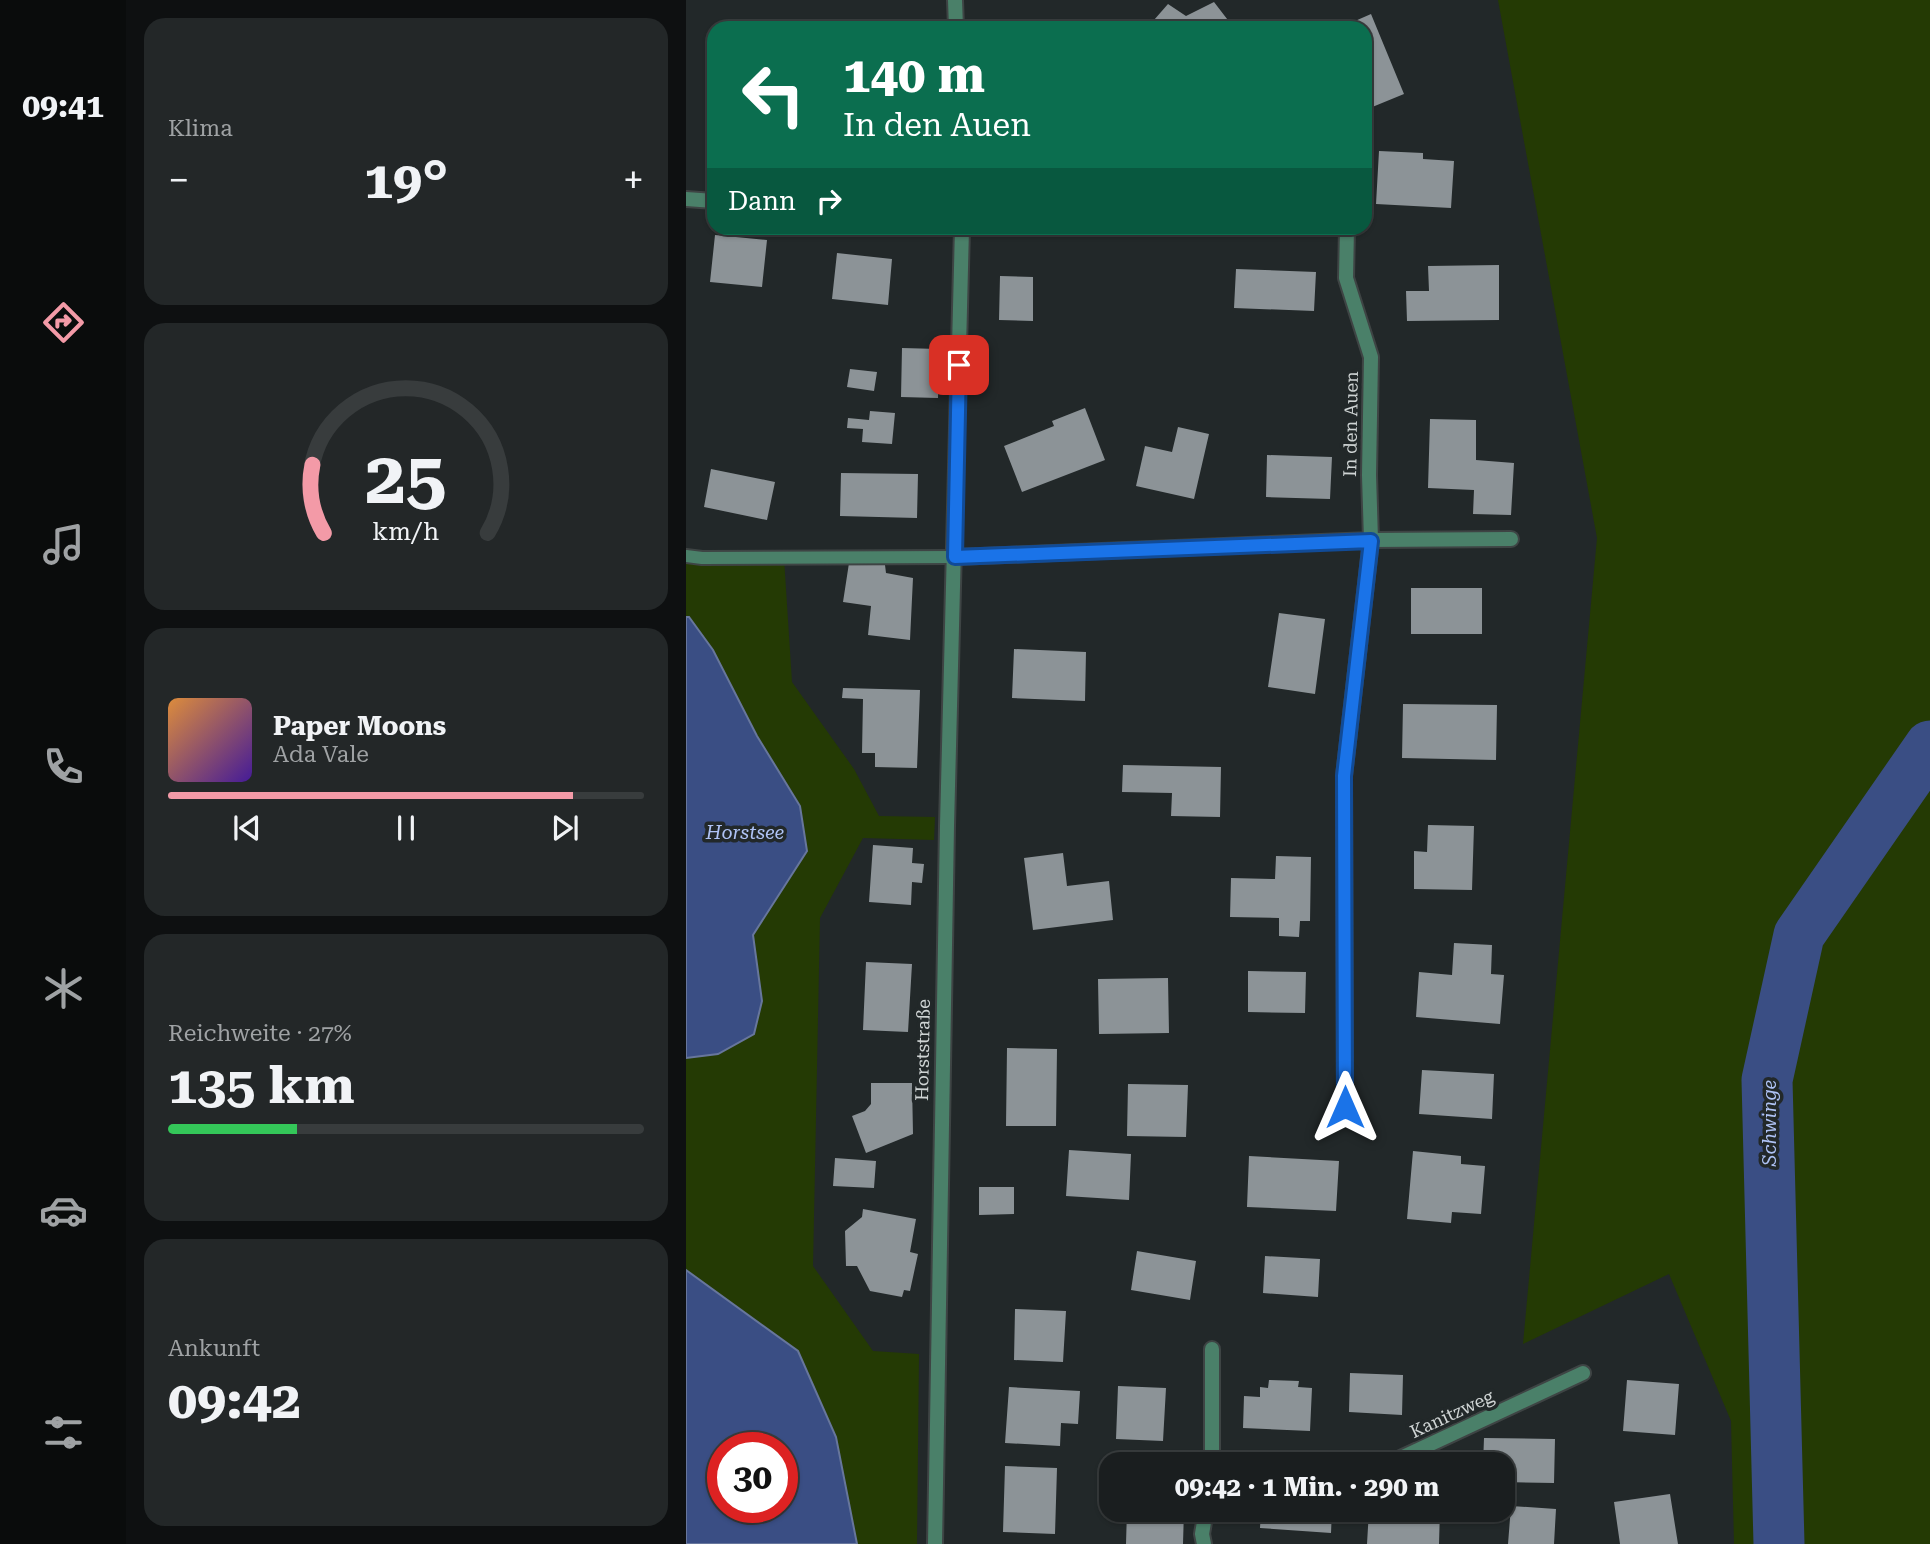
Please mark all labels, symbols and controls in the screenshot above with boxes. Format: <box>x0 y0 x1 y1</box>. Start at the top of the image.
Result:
text: 140 m <box>843 47 985 104</box>
icon: left <box>728 49 819 140</box>
text: 09:41 <box>22 87 104 125</box>
text: In den Auen <box>843 106 1031 144</box>
text: Klima <box>168 115 233 142</box>
text: 19° <box>364 150 448 211</box>
text: − <box>168 158 189 202</box>
text: + <box>623 158 644 202</box>
icon: right <box>810 182 848 220</box>
text: Dann <box>728 186 796 216</box>
icon: directions <box>39 298 88 347</box>
pin <box>929 335 989 395</box>
icon: arrive <box>940 346 978 384</box>
street label: In den Auen <box>1339 371 1362 477</box>
text: 25 <box>365 436 447 521</box>
text: km/h <box>373 517 439 546</box>
icon: music <box>39 520 88 569</box>
text: Paper Moons <box>273 711 446 741</box>
text: Ada Vale <box>273 741 369 768</box>
icon: phone <box>39 742 88 791</box>
icon: previous <box>228 809 266 847</box>
icon: pause <box>387 809 425 847</box>
icon: next <box>546 809 584 847</box>
water label: Horstsee <box>705 821 785 844</box>
icon: climate <box>39 964 88 1013</box>
street label: Horststraße <box>911 999 934 1101</box>
text: Reichweite · 27% <box>168 1020 352 1047</box>
text: 135 km <box>168 1055 355 1116</box>
position arrow <box>1308 1070 1382 1144</box>
water label: Schwinge <box>1758 1079 1781 1167</box>
icon: car <box>39 1186 88 1235</box>
text: Ankunft <box>168 1335 260 1362</box>
text: 09:42 <box>168 1370 301 1431</box>
street label: Kanitzweg <box>1407 1385 1498 1442</box>
icon: filters <box>39 1408 88 1457</box>
speed limit sign: 30 <box>707 1432 798 1523</box>
text: 09:42 · 1 Min. · 290 m <box>1175 1472 1439 1502</box>

